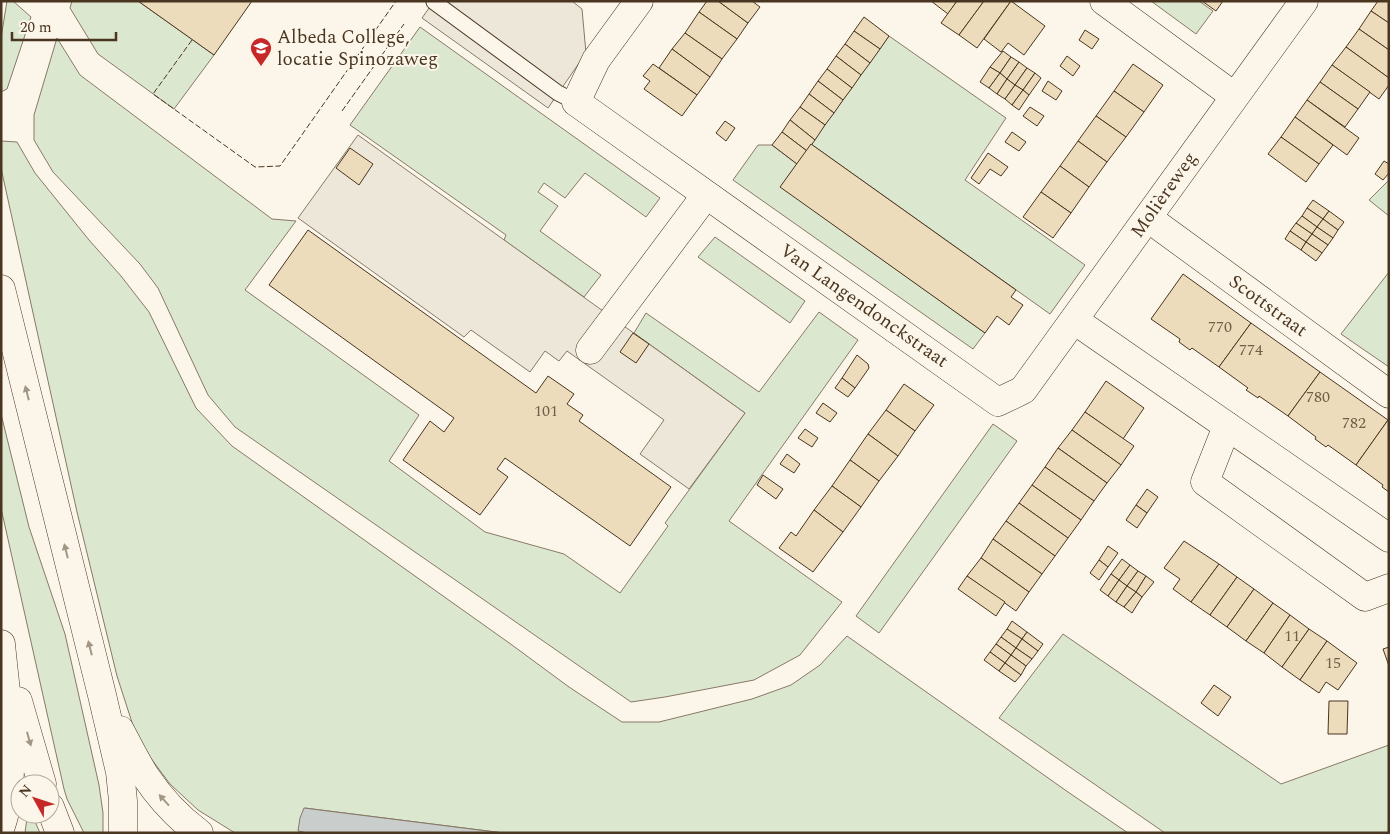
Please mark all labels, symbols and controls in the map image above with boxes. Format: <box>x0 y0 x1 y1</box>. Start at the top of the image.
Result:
scale bar <box>12 10 116 42</box>
text: 20 m <box>20 16 52 39</box>
place label: Albeda College, locatie Spinozaweg <box>277 23 438 74</box>
school or university icon: Albeda College, locatie Spinozaweg <box>249 36 273 67</box>
street label: Molièreweg <box>1123 146 1205 244</box>
street label: Van Langendonckstraat <box>774 237 955 375</box>
street label: Scottstraat <box>1223 267 1314 345</box>
house number: 770 <box>1208 315 1232 339</box>
house number: 774 <box>1239 338 1263 362</box>
house number: 780 <box>1306 385 1330 409</box>
one-way arrow <box>23 386 31 401</box>
house number: 101 <box>534 399 558 423</box>
house number: 782 <box>1342 411 1366 435</box>
one-way arrow <box>62 544 70 559</box>
house number: 11 <box>1284 624 1300 648</box>
one-way arrow <box>86 640 94 655</box>
house number: 15 <box>1325 651 1341 675</box>
one-way arrow <box>26 731 34 746</box>
north arrow <box>10 774 60 824</box>
text: N <box>14 780 37 802</box>
one-way arrow <box>158 794 170 806</box>

